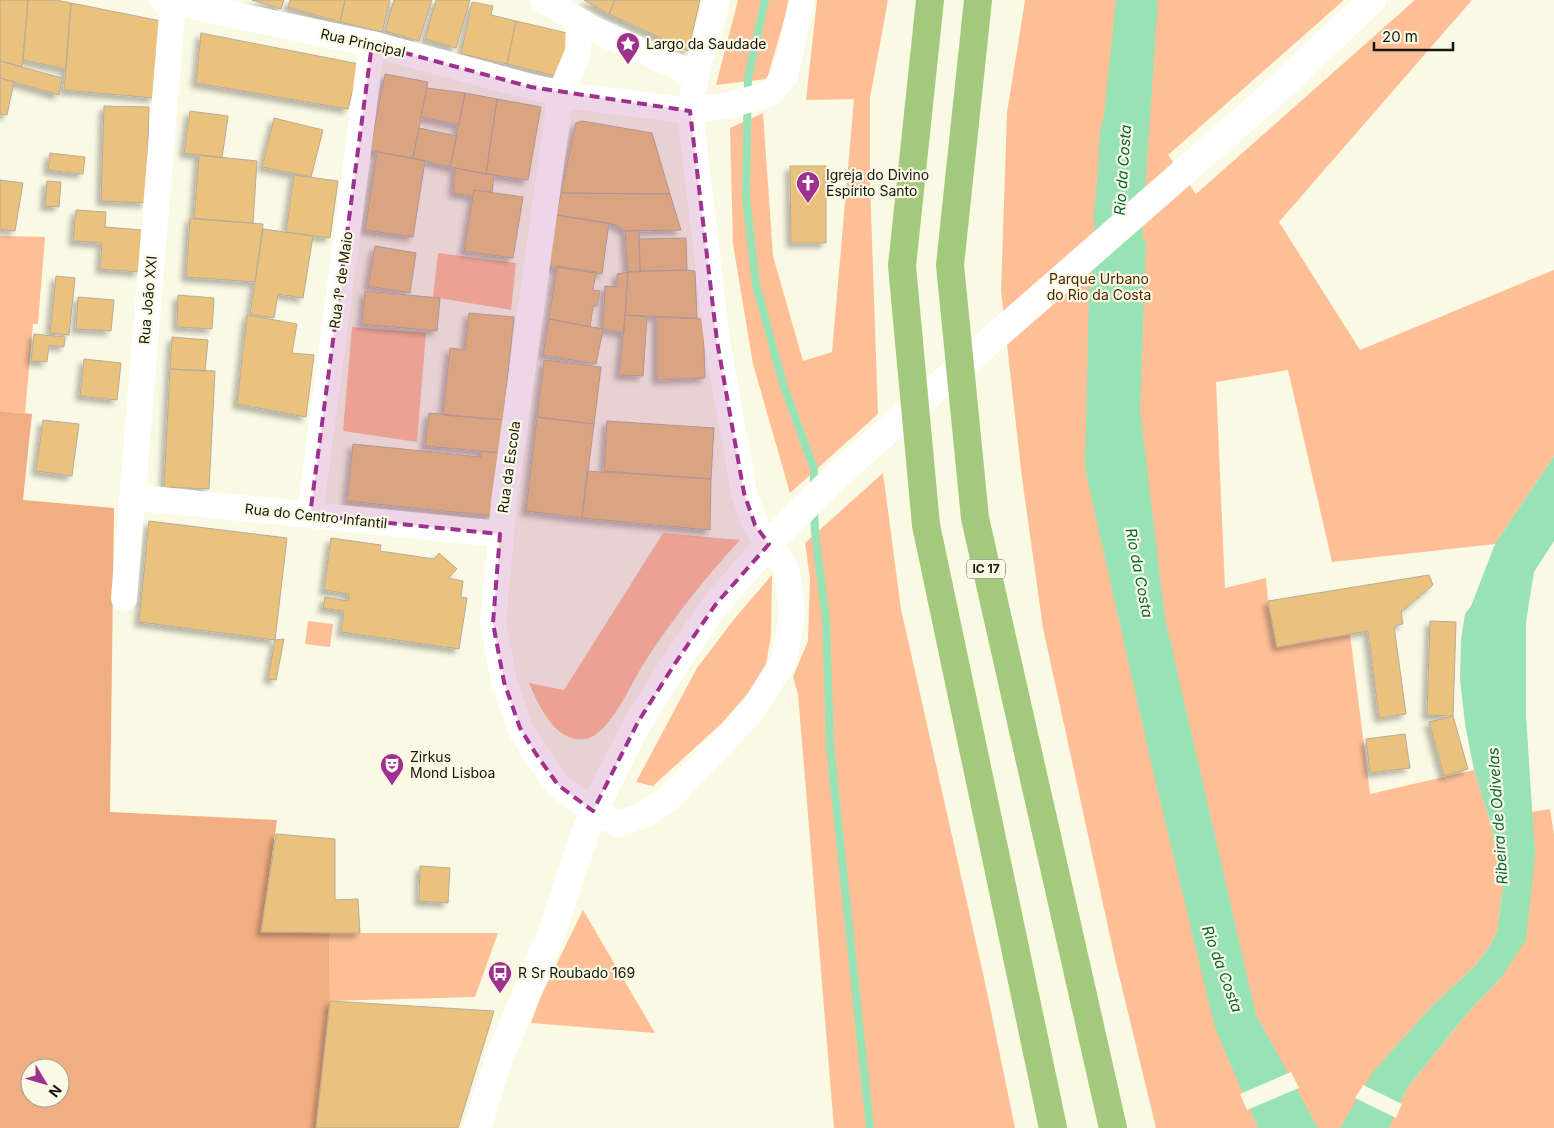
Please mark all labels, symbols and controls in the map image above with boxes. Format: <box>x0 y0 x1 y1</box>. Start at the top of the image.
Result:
scale bar <box>1374 20 1453 52</box>
street label: Rua Principal <box>319 24 407 61</box>
text: 20 m <box>1382 27 1418 46</box>
place icon: Largo da Saudade <box>615 31 641 65</box>
place label: Largo da Saudade <box>646 35 766 52</box>
water label: Rio da Costa <box>1110 124 1135 216</box>
place label: Igreja do Divino Espírito Santo <box>826 166 929 199</box>
church icon: Igreja do Divino Espírito Santo <box>795 170 821 204</box>
street label: Rua 1º de Maio <box>325 230 356 330</box>
street label: Rua João XXI <box>135 255 160 345</box>
park label: Parque Urbano do Rio da Costa <box>1047 270 1151 303</box>
street label: Rua da Escola <box>494 420 523 514</box>
street label: Rua do Centro Infantil <box>244 500 388 531</box>
water label: Rio da Costa <box>1121 526 1157 619</box>
road number: IC 17 <box>967 560 1005 578</box>
water label: Ribeira de Odivelas <box>1483 747 1512 885</box>
place label: Zirkus Mond Lisboa <box>410 748 495 781</box>
theatre icon: Zirkus Mond Lisboa <box>379 752 405 786</box>
water label: Rio da Costa <box>1198 923 1247 1015</box>
bus stop icon: R Sr Roubado 169 <box>487 960 513 994</box>
place label: R Sr Roubado 169 <box>518 964 635 981</box>
north arrow <box>20 1058 70 1108</box>
text: N <box>46 1082 66 1101</box>

